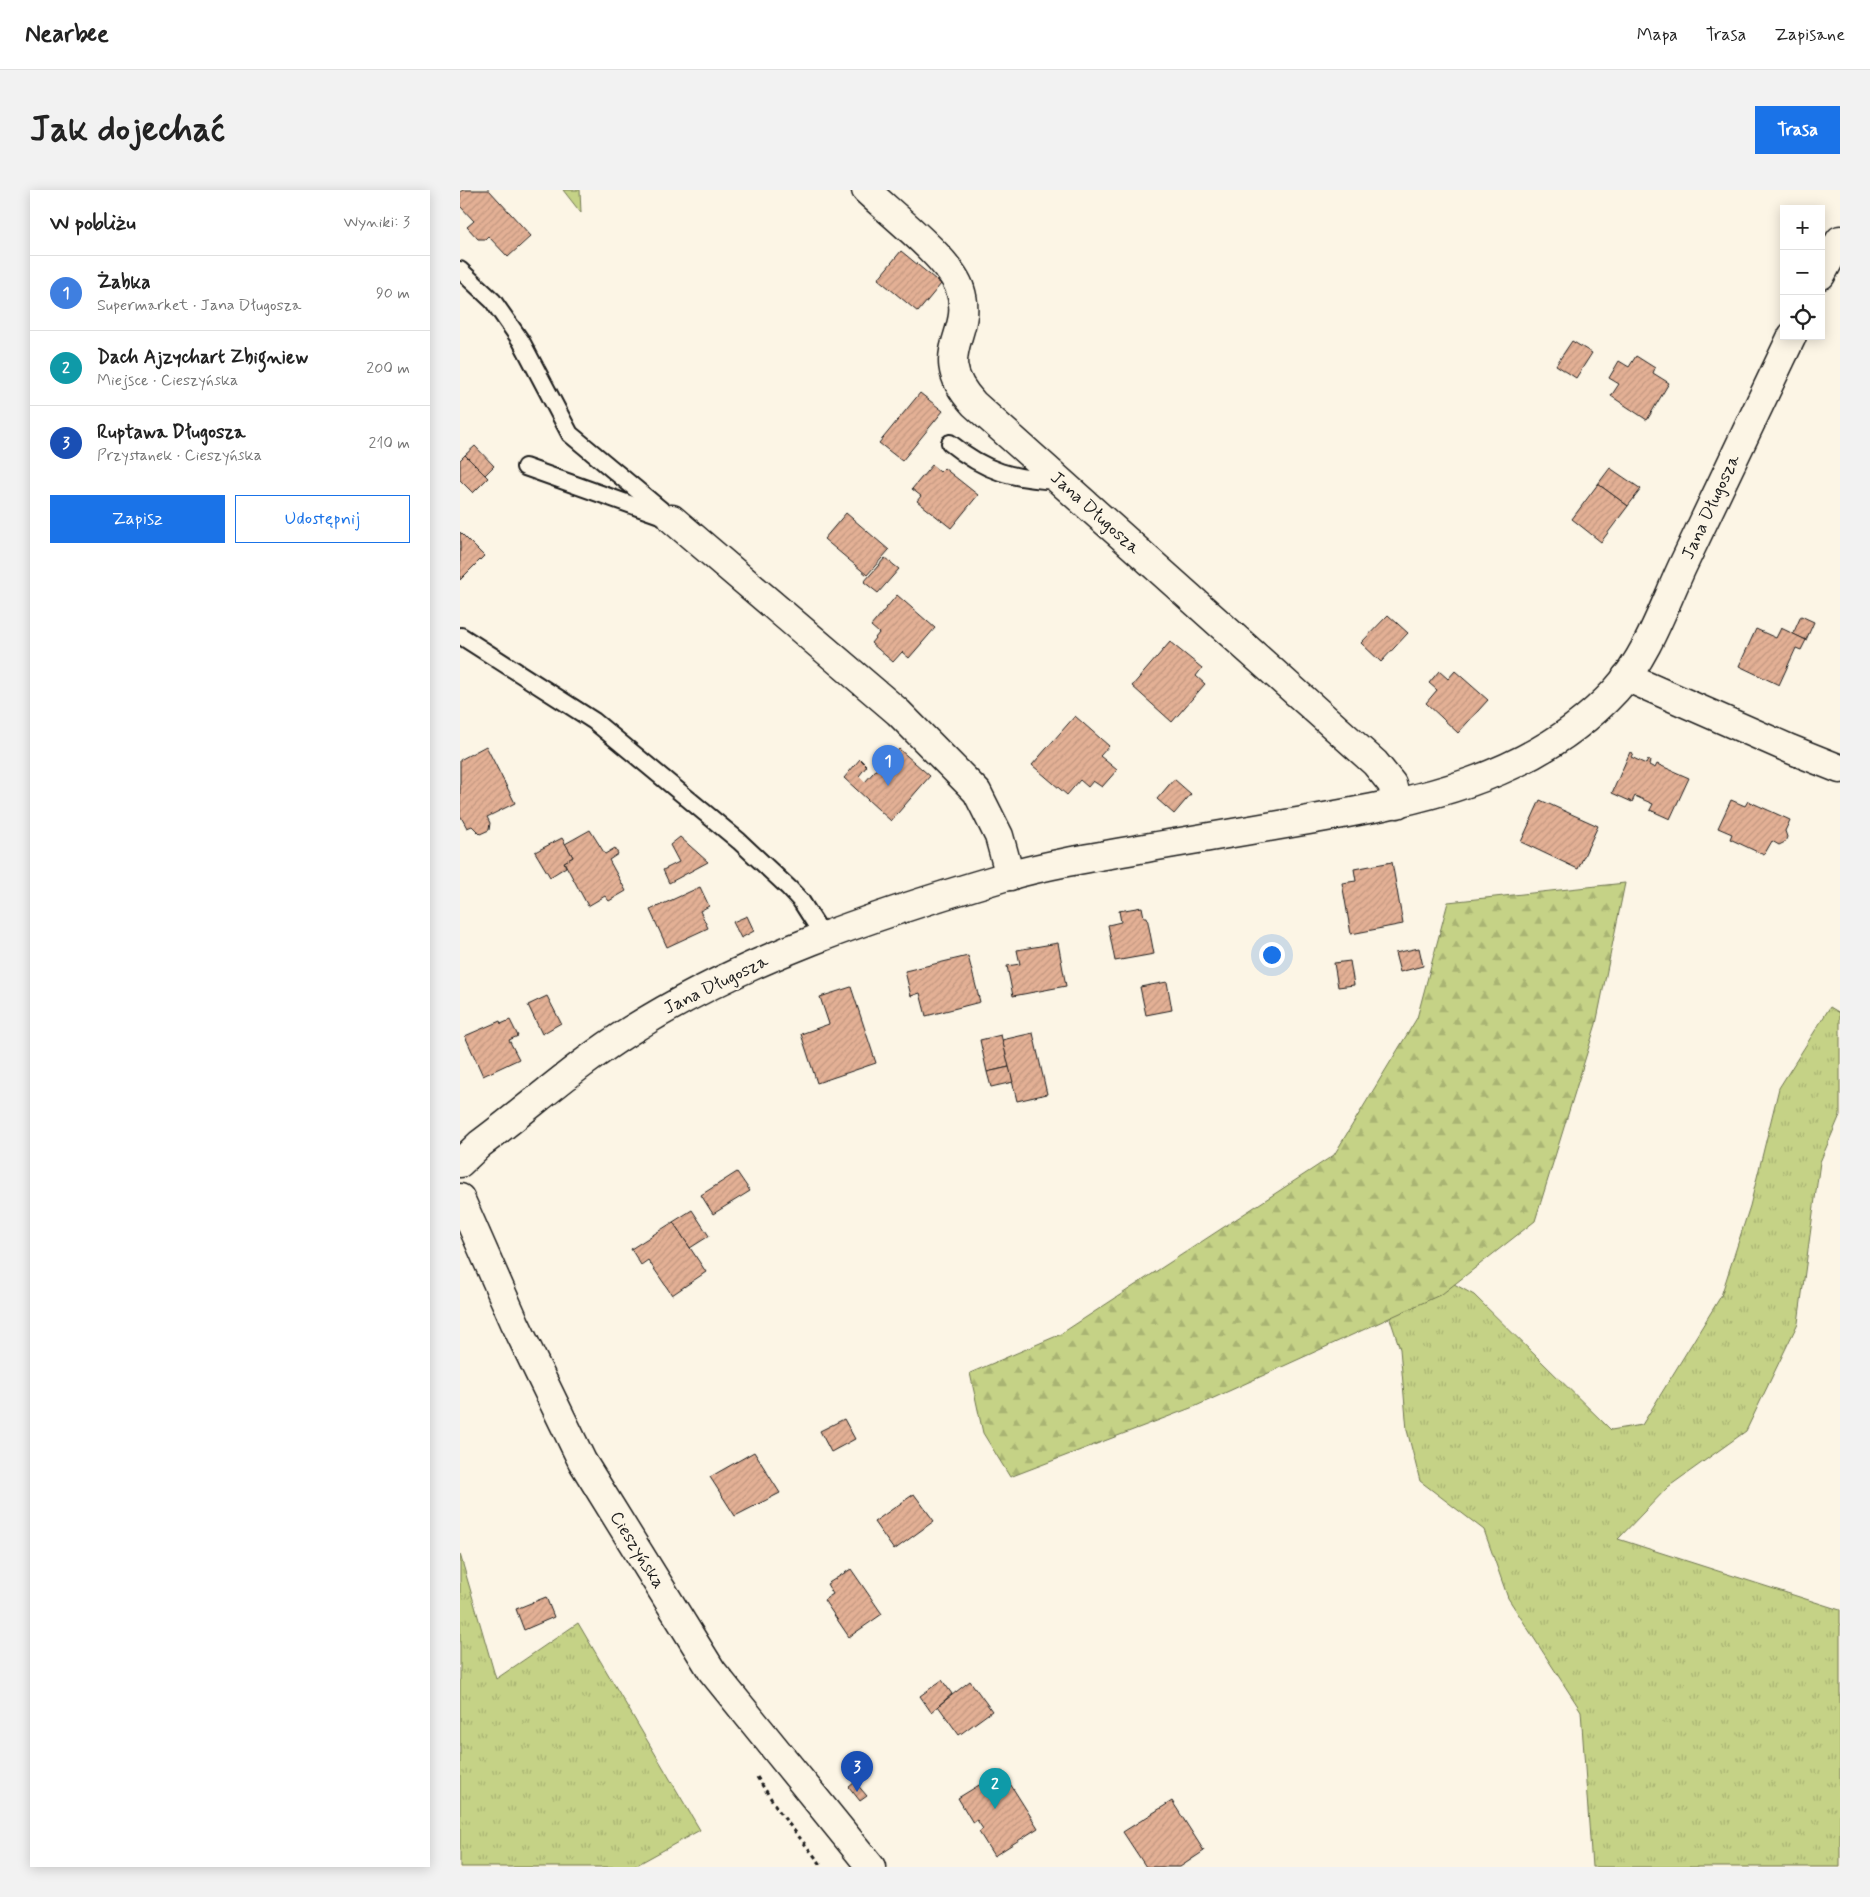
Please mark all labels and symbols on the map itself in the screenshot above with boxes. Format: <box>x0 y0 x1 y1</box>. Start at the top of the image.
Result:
street label: Jana Długosza <box>1676 450 1746 563</box>
street label: Jana Długosza <box>1045 466 1145 560</box>
pin: 1 <box>872 745 904 786</box>
your location <box>1259 942 1285 968</box>
street label: Jana Długosza <box>660 949 772 1021</box>
street label: Cieszyńska <box>604 1507 670 1593</box>
pin: 3 <box>841 1751 873 1792</box>
pin: 2 <box>979 1768 1011 1809</box>

